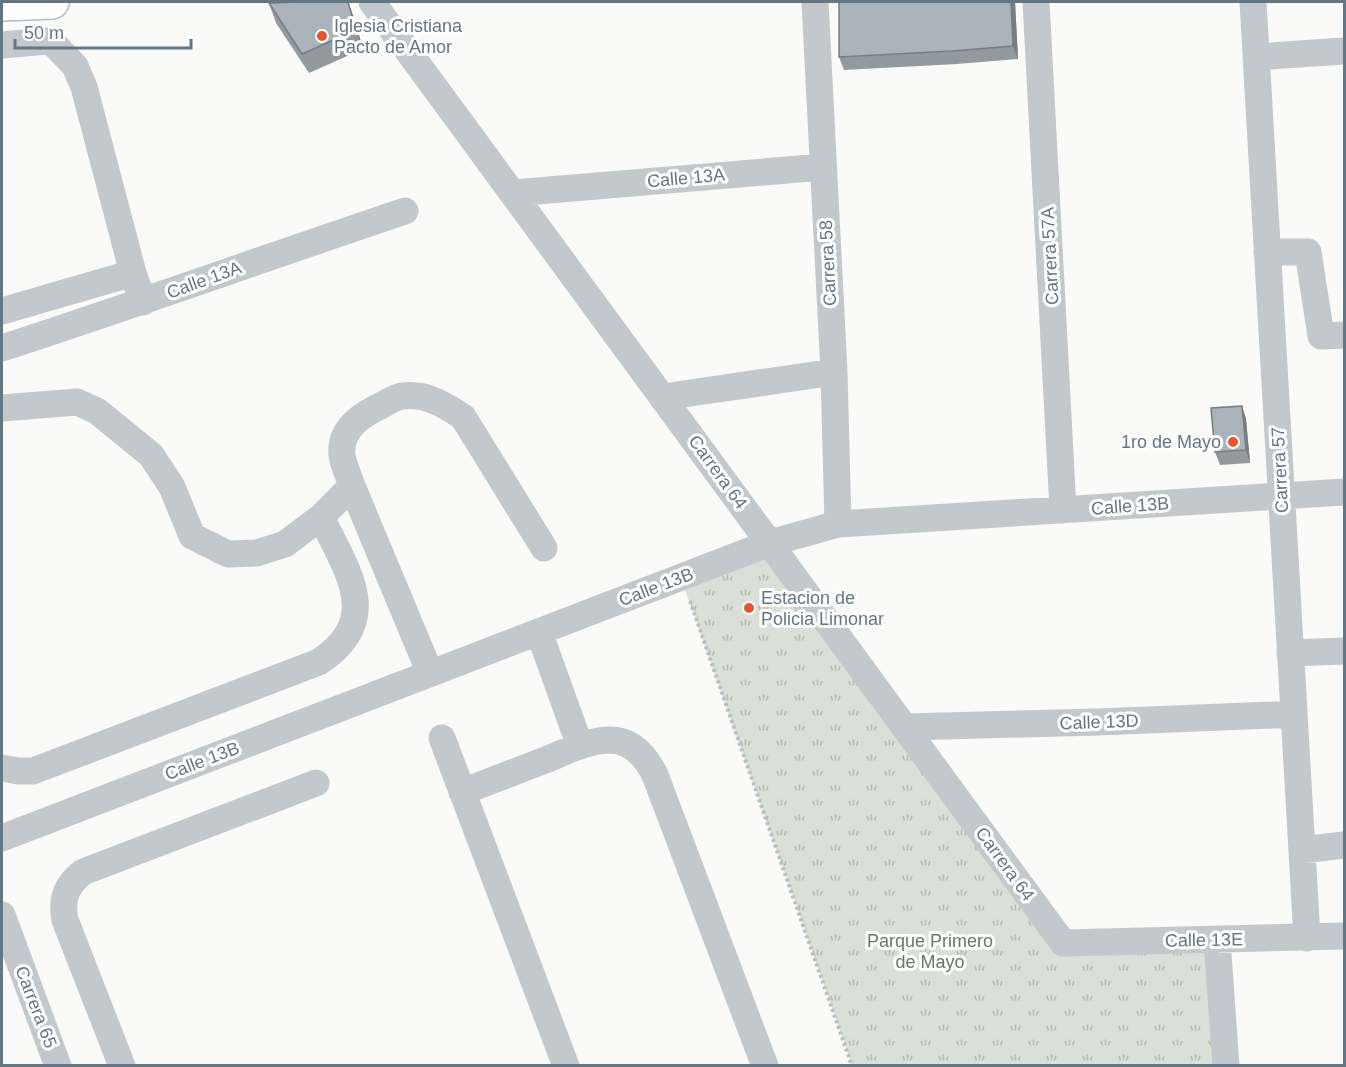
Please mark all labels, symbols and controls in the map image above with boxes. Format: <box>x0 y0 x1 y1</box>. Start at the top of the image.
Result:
scale bar <box>15 12 190 50</box>
place label: Iglesia Cristiana Pacto de Amor <box>334 16 463 57</box>
text: 50 m <box>24 23 64 43</box>
marker: Iglesia Cristiana Pacto de Amor <box>315 29 329 43</box>
street label: Calle 13A <box>646 165 726 191</box>
street label: Carrera 57A <box>1037 207 1063 305</box>
street label: Carrera 58 <box>816 220 840 306</box>
street label: Calle 13A <box>164 257 244 303</box>
street label: Carrera 57 <box>1268 427 1292 513</box>
street label: Carrera 64 <box>685 431 751 513</box>
place label: 1ro de Mayo <box>1121 432 1221 452</box>
marker: 1ro de Mayo <box>1226 435 1240 449</box>
street label: Calle 13B <box>1090 493 1170 519</box>
street label: Calle 13B <box>616 564 696 610</box>
place label: Estacion de Policia Limonar <box>761 588 884 629</box>
marker: Estacion de Policia Limonar <box>742 601 756 615</box>
street label: Calle 13D <box>1059 711 1139 733</box>
street label: Calle 13B <box>162 738 242 784</box>
street label: Carrera 64 <box>972 823 1038 905</box>
street label: Calle 13E <box>1165 929 1243 951</box>
park label: Parque Primero de Mayo <box>867 931 993 972</box>
street label: Carrera 65 <box>11 963 61 1051</box>

